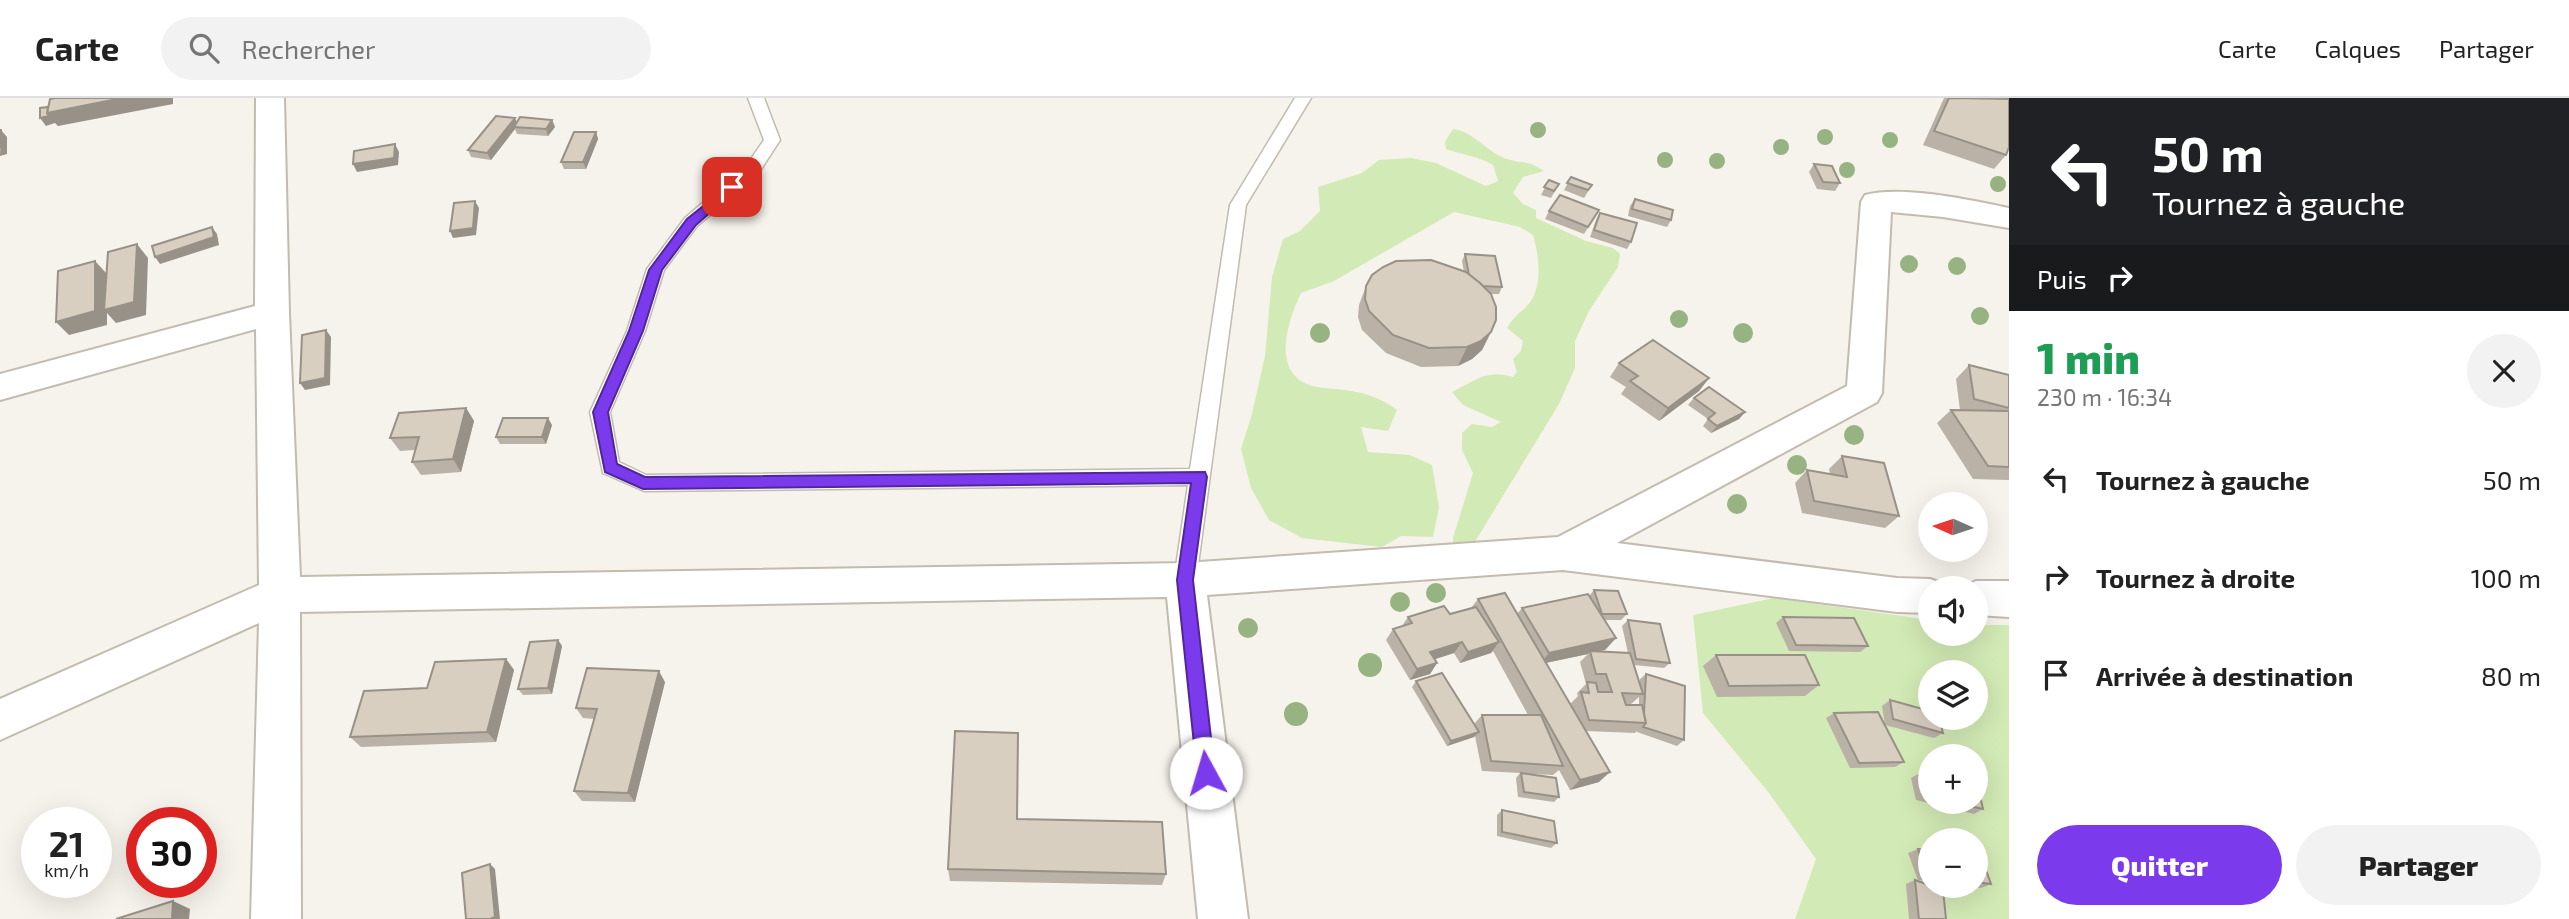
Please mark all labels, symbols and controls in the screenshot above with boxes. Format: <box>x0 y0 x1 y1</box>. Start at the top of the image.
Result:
search box <box>161 17 651 80</box>
text: Carte <box>35 28 119 68</box>
icon: search <box>185 29 223 67</box>
text: Rechercher <box>241 33 375 64</box>
text: Carte <box>2218 34 2277 63</box>
text: Calques <box>2315 34 2401 63</box>
text: Partager <box>2439 34 2534 63</box>
text: 50 m <box>2152 123 2264 182</box>
icon: left <box>2037 126 2128 217</box>
pin <box>702 157 762 217</box>
icon: arrive <box>713 168 751 206</box>
text: Tournez à gauche <box>2152 183 2405 221</box>
icon: right <box>2101 259 2139 297</box>
text: Puis <box>2037 263 2087 294</box>
text: 1 min <box>2037 332 2140 382</box>
button: close <box>2467 334 2541 408</box>
text: 230 m · 16:34 <box>2037 383 2172 411</box>
icon: left <box>2037 460 2075 498</box>
text: Tournez à gauche <box>2096 464 2310 495</box>
text: 50 m <box>2483 464 2541 495</box>
north arrow <box>1918 492 1988 562</box>
map controls <box>1918 492 1988 898</box>
icon: right <box>2037 558 2075 596</box>
text: Tournez à droite <box>2096 562 2295 593</box>
text: 100 m <box>2471 562 2541 593</box>
button: sound <box>1918 576 1988 646</box>
icon: arrive <box>2037 656 2075 694</box>
button: layers <box>1918 660 1988 730</box>
text: Arrivée à destination <box>2096 660 2353 691</box>
text: 80 m <box>2481 660 2541 691</box>
position arrow <box>1169 736 1243 810</box>
button: + <box>1918 744 1988 814</box>
speed limit sign: 30 <box>126 807 217 898</box>
text: 21 <box>49 822 84 864</box>
button: Quitter <box>2037 825 2282 905</box>
button: Partager <box>2296 825 2541 905</box>
button: − <box>1918 828 1988 898</box>
text: km/h <box>44 859 89 881</box>

